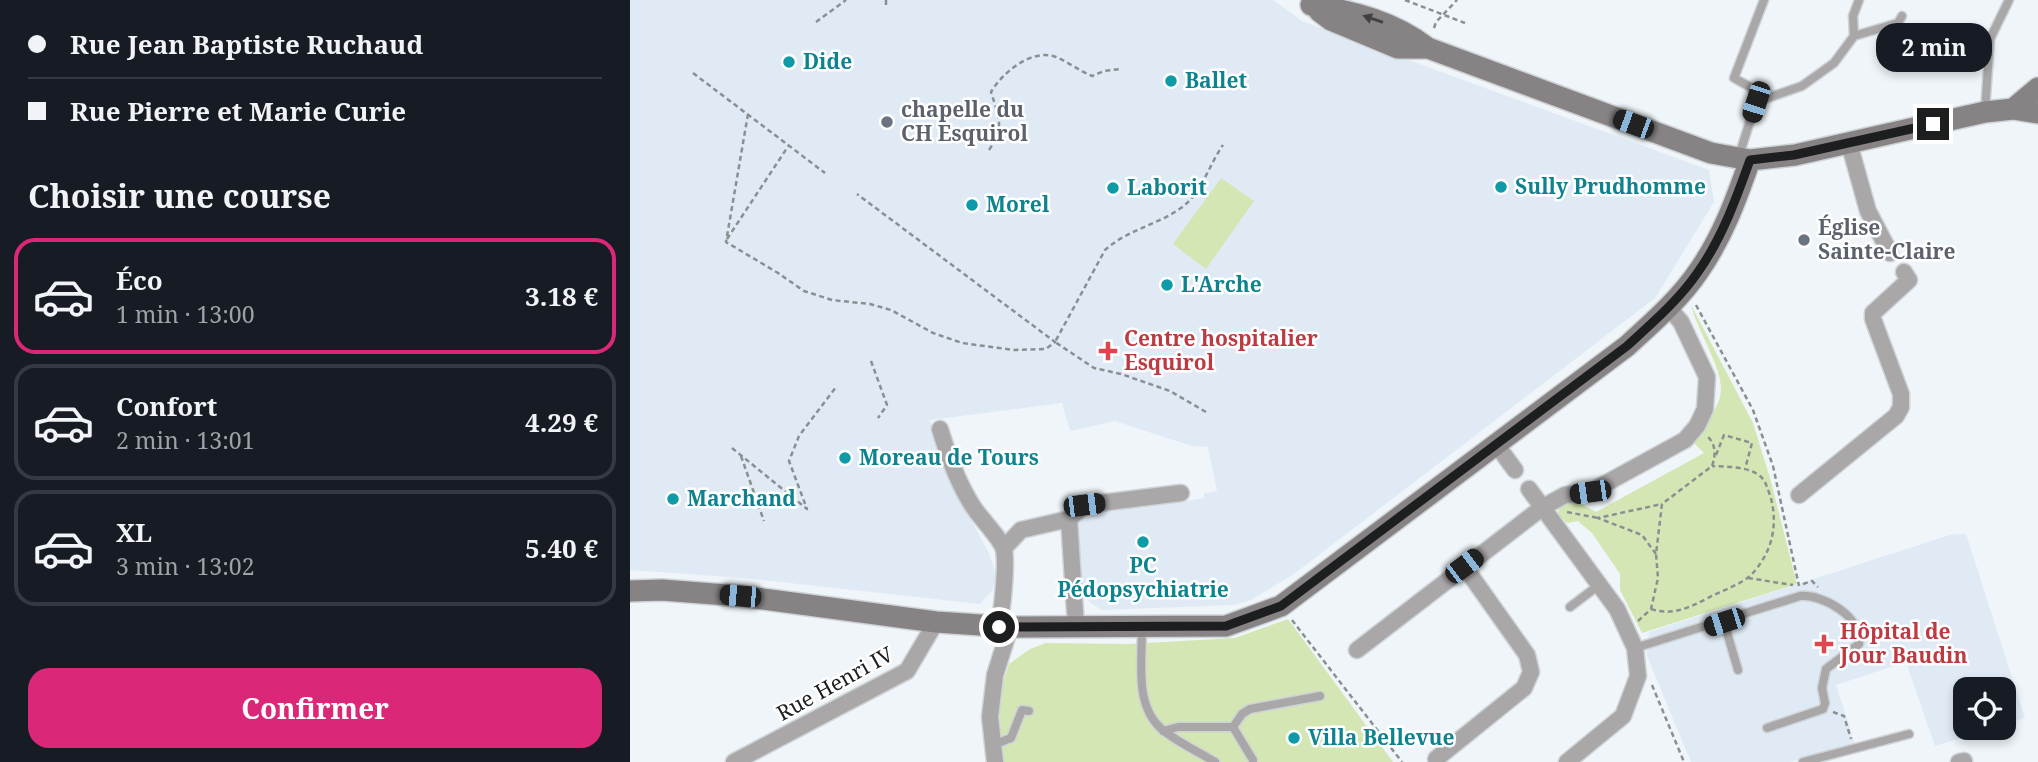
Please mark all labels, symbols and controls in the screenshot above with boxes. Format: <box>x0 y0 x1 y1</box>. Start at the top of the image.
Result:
one-way arrow <box>1362 13 1383 24</box>
callout: 2 min <box>1875 23 1991 72</box>
text: Rue Jean Baptiste Ruchaud <box>70 26 423 62</box>
text: 2 min <box>1901 31 1967 63</box>
place label: Dide <box>803 47 852 75</box>
marker: Dide <box>781 54 797 70</box>
place label: Ballet <box>1185 66 1248 94</box>
marker: Ballet <box>1163 73 1179 89</box>
car <box>1740 79 1773 125</box>
text: Rue Pierre et Marie Curie <box>70 93 406 129</box>
place label: chapelle du CH Esquirol <box>901 95 1028 147</box>
car <box>1610 107 1657 141</box>
route end <box>1917 108 1949 140</box>
marker: chapelle du CH Esquirol <box>879 114 895 130</box>
place label: Sully Prudhomme <box>1515 172 1706 200</box>
place label: Laborit <box>1127 173 1207 201</box>
text: Choisir une course <box>28 174 331 217</box>
marker: Sully Prudhomme <box>1493 179 1509 195</box>
marker: Laborit <box>1105 180 1121 196</box>
place label: Morel <box>986 190 1050 218</box>
marker: Morel <box>964 197 980 213</box>
place label: Église Sainte-Claire <box>1818 213 1956 265</box>
marker: Église Sainte-Claire <box>1796 232 1812 248</box>
text: Éco <box>116 262 163 298</box>
icon: car <box>32 265 95 328</box>
place label: L'Arche <box>1181 270 1262 298</box>
marker: L'Arche <box>1159 277 1175 293</box>
text: 3.18 € <box>525 278 598 314</box>
text: 1 min · 13:00 <box>116 298 254 330</box>
place label: Centre hospitalier Esquirol <box>1124 324 1318 376</box>
marker: Centre hospitalier Esquirol <box>1098 341 1118 361</box>
text: Confort <box>116 388 217 424</box>
icon: car <box>32 391 95 454</box>
text: 4.29 € <box>525 404 598 440</box>
text: 2 min · 13:01 <box>116 424 254 456</box>
place label: Moreau de Tours <box>859 443 1039 471</box>
marker: Moreau de Tours <box>837 450 853 466</box>
car <box>1568 479 1613 505</box>
place label: Marchand <box>687 484 796 512</box>
marker: Marchand <box>665 491 681 507</box>
car <box>1062 492 1107 518</box>
text: XL <box>116 514 152 550</box>
icon: car <box>32 517 95 580</box>
text: 5.40 € <box>525 530 598 566</box>
marker: PC Pédopsychiatrie <box>1135 534 1151 550</box>
car <box>1441 545 1488 587</box>
text: 3 min · 13:02 <box>116 550 254 582</box>
place label: PC Pédopsychiatrie <box>1057 551 1229 603</box>
car <box>719 584 762 608</box>
car <box>1701 606 1748 638</box>
route start <box>983 611 1015 643</box>
place label: Hôpital de Jour Baudin <box>1839 617 1967 669</box>
marker: Hôpital de Jour Baudin <box>1814 634 1834 654</box>
street label: Rue Henri IV <box>771 639 899 727</box>
button: Confirmer <box>28 668 602 748</box>
map controls <box>1953 677 2016 740</box>
button: locate <box>1953 677 2016 740</box>
place label: Villa Bellevue <box>1308 723 1455 751</box>
marker: Villa Bellevue <box>1286 730 1302 746</box>

